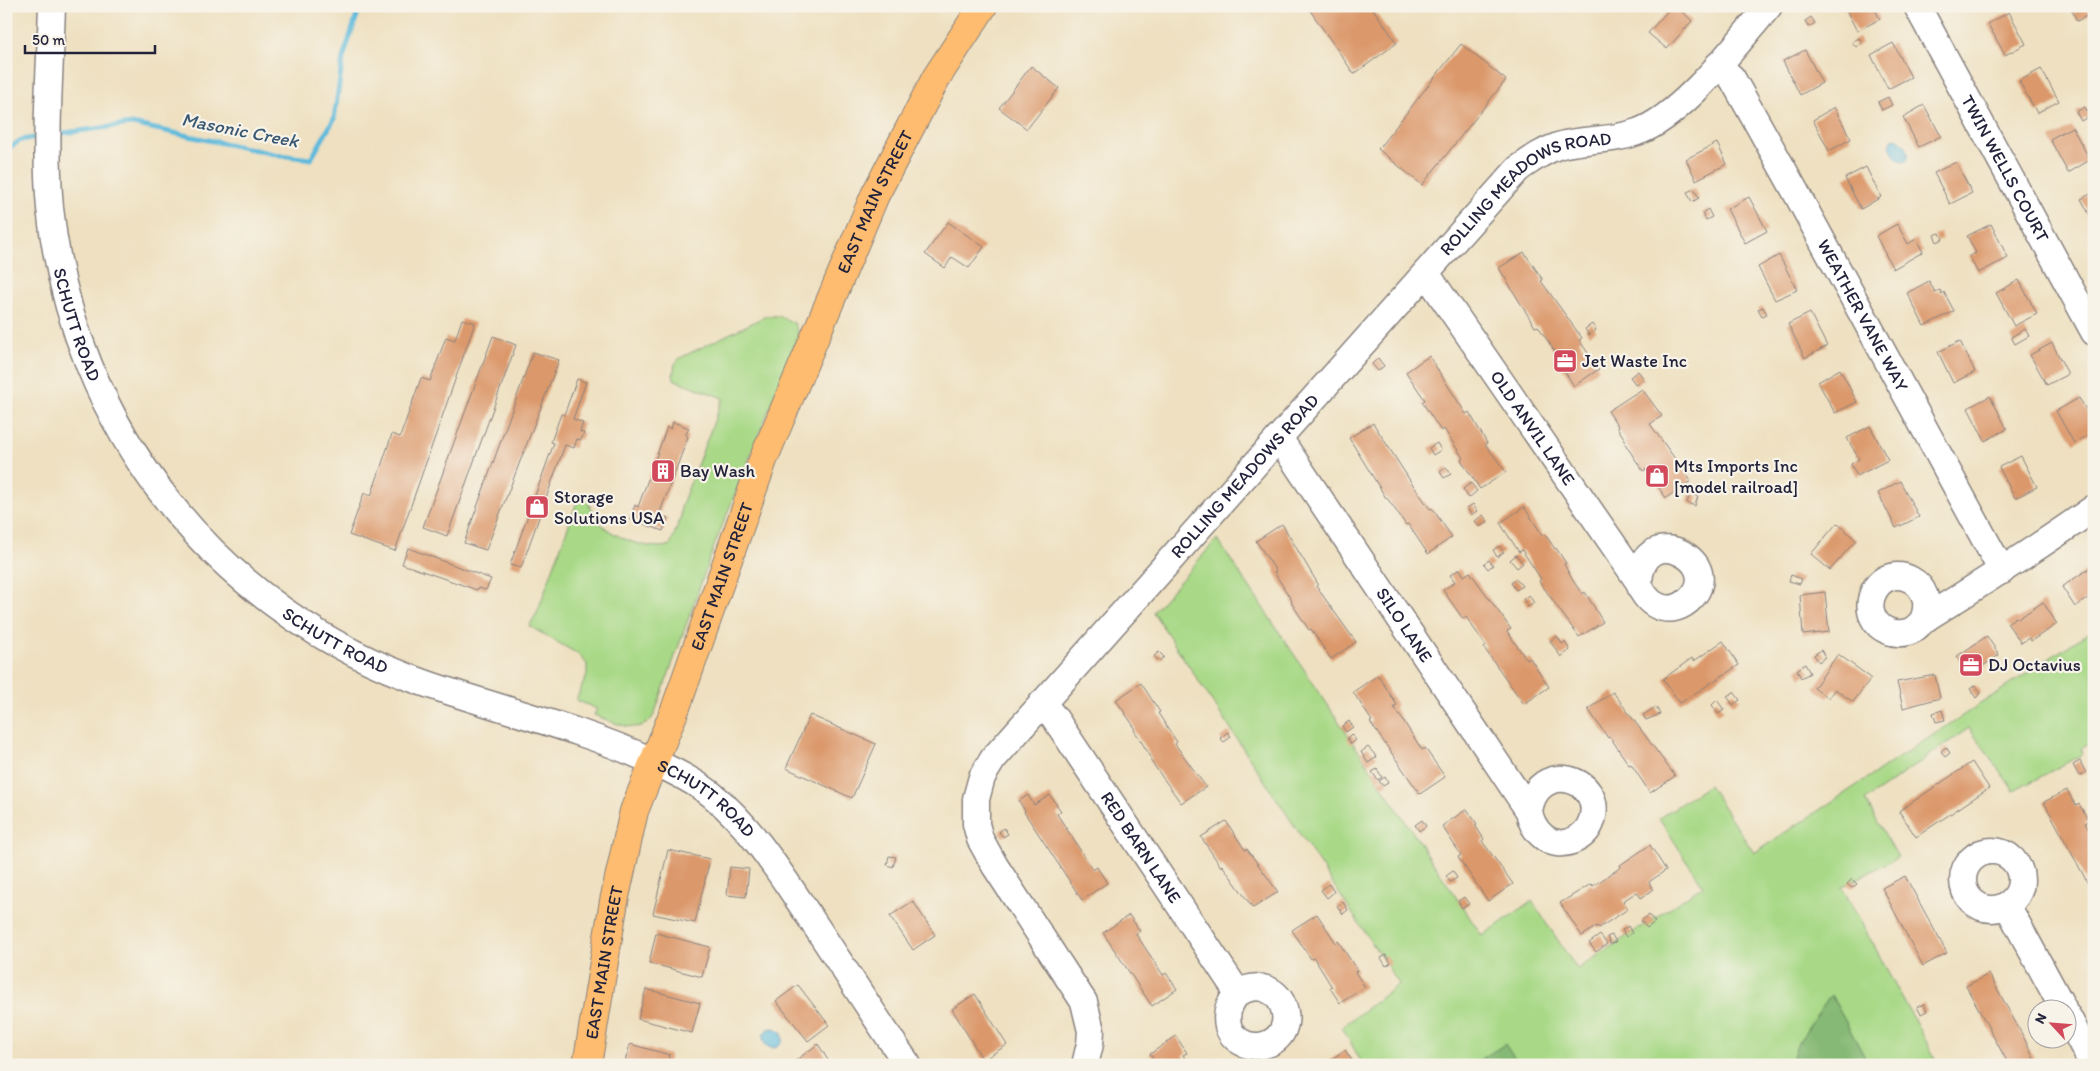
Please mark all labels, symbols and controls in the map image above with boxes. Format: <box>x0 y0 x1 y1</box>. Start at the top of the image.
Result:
scale bar <box>25 22 155 54</box>
text: 50 m <box>32 31 65 49</box>
street label: TWIN WELLS COURT <box>1956 91 2054 246</box>
water label: Masonic Creek <box>180 107 302 153</box>
street label: EAST MAIN STREET <box>832 126 918 277</box>
street label: ROLLING MEADOWS ROAD <box>1435 127 1612 260</box>
street label: WEATHER VANE WAY <box>1812 235 1913 396</box>
street label: SCHUTT ROAD <box>49 266 106 385</box>
office icon: Jet Waste Inc <box>1552 348 1578 374</box>
place label: Jet Waste Inc <box>1582 350 1687 372</box>
street label: OLD ANVIL LANE <box>1485 366 1580 489</box>
street label: ROLLING MEADOWS ROAD <box>1166 389 1324 563</box>
place label: Mts Imports Inc [model railroad] <box>1674 455 1798 498</box>
building icon: Bay Wash <box>650 458 676 484</box>
place label: Bay Wash <box>680 460 756 482</box>
shop icon: Mts Imports Inc [model railroad] <box>1644 463 1670 489</box>
place label: Storage Solutions USA <box>554 486 665 529</box>
shop icon: Storage Solutions USA <box>524 494 550 520</box>
street label: EAST MAIN STREET <box>686 499 758 653</box>
street label: SILO LANE <box>1371 583 1437 667</box>
street label: SCHUTT ROAD <box>278 602 392 679</box>
office icon: DJ Octavius <box>1958 652 1984 678</box>
place label: DJ Octavius <box>1988 654 2081 676</box>
street label: SCHUTT ROAD <box>654 754 760 842</box>
street label: RED BARN LANE <box>1096 787 1186 907</box>
street label: EAST MAIN STREET <box>580 883 628 1041</box>
north arrow <box>2028 998 2078 1048</box>
text: N <box>2031 1011 2050 1026</box>

